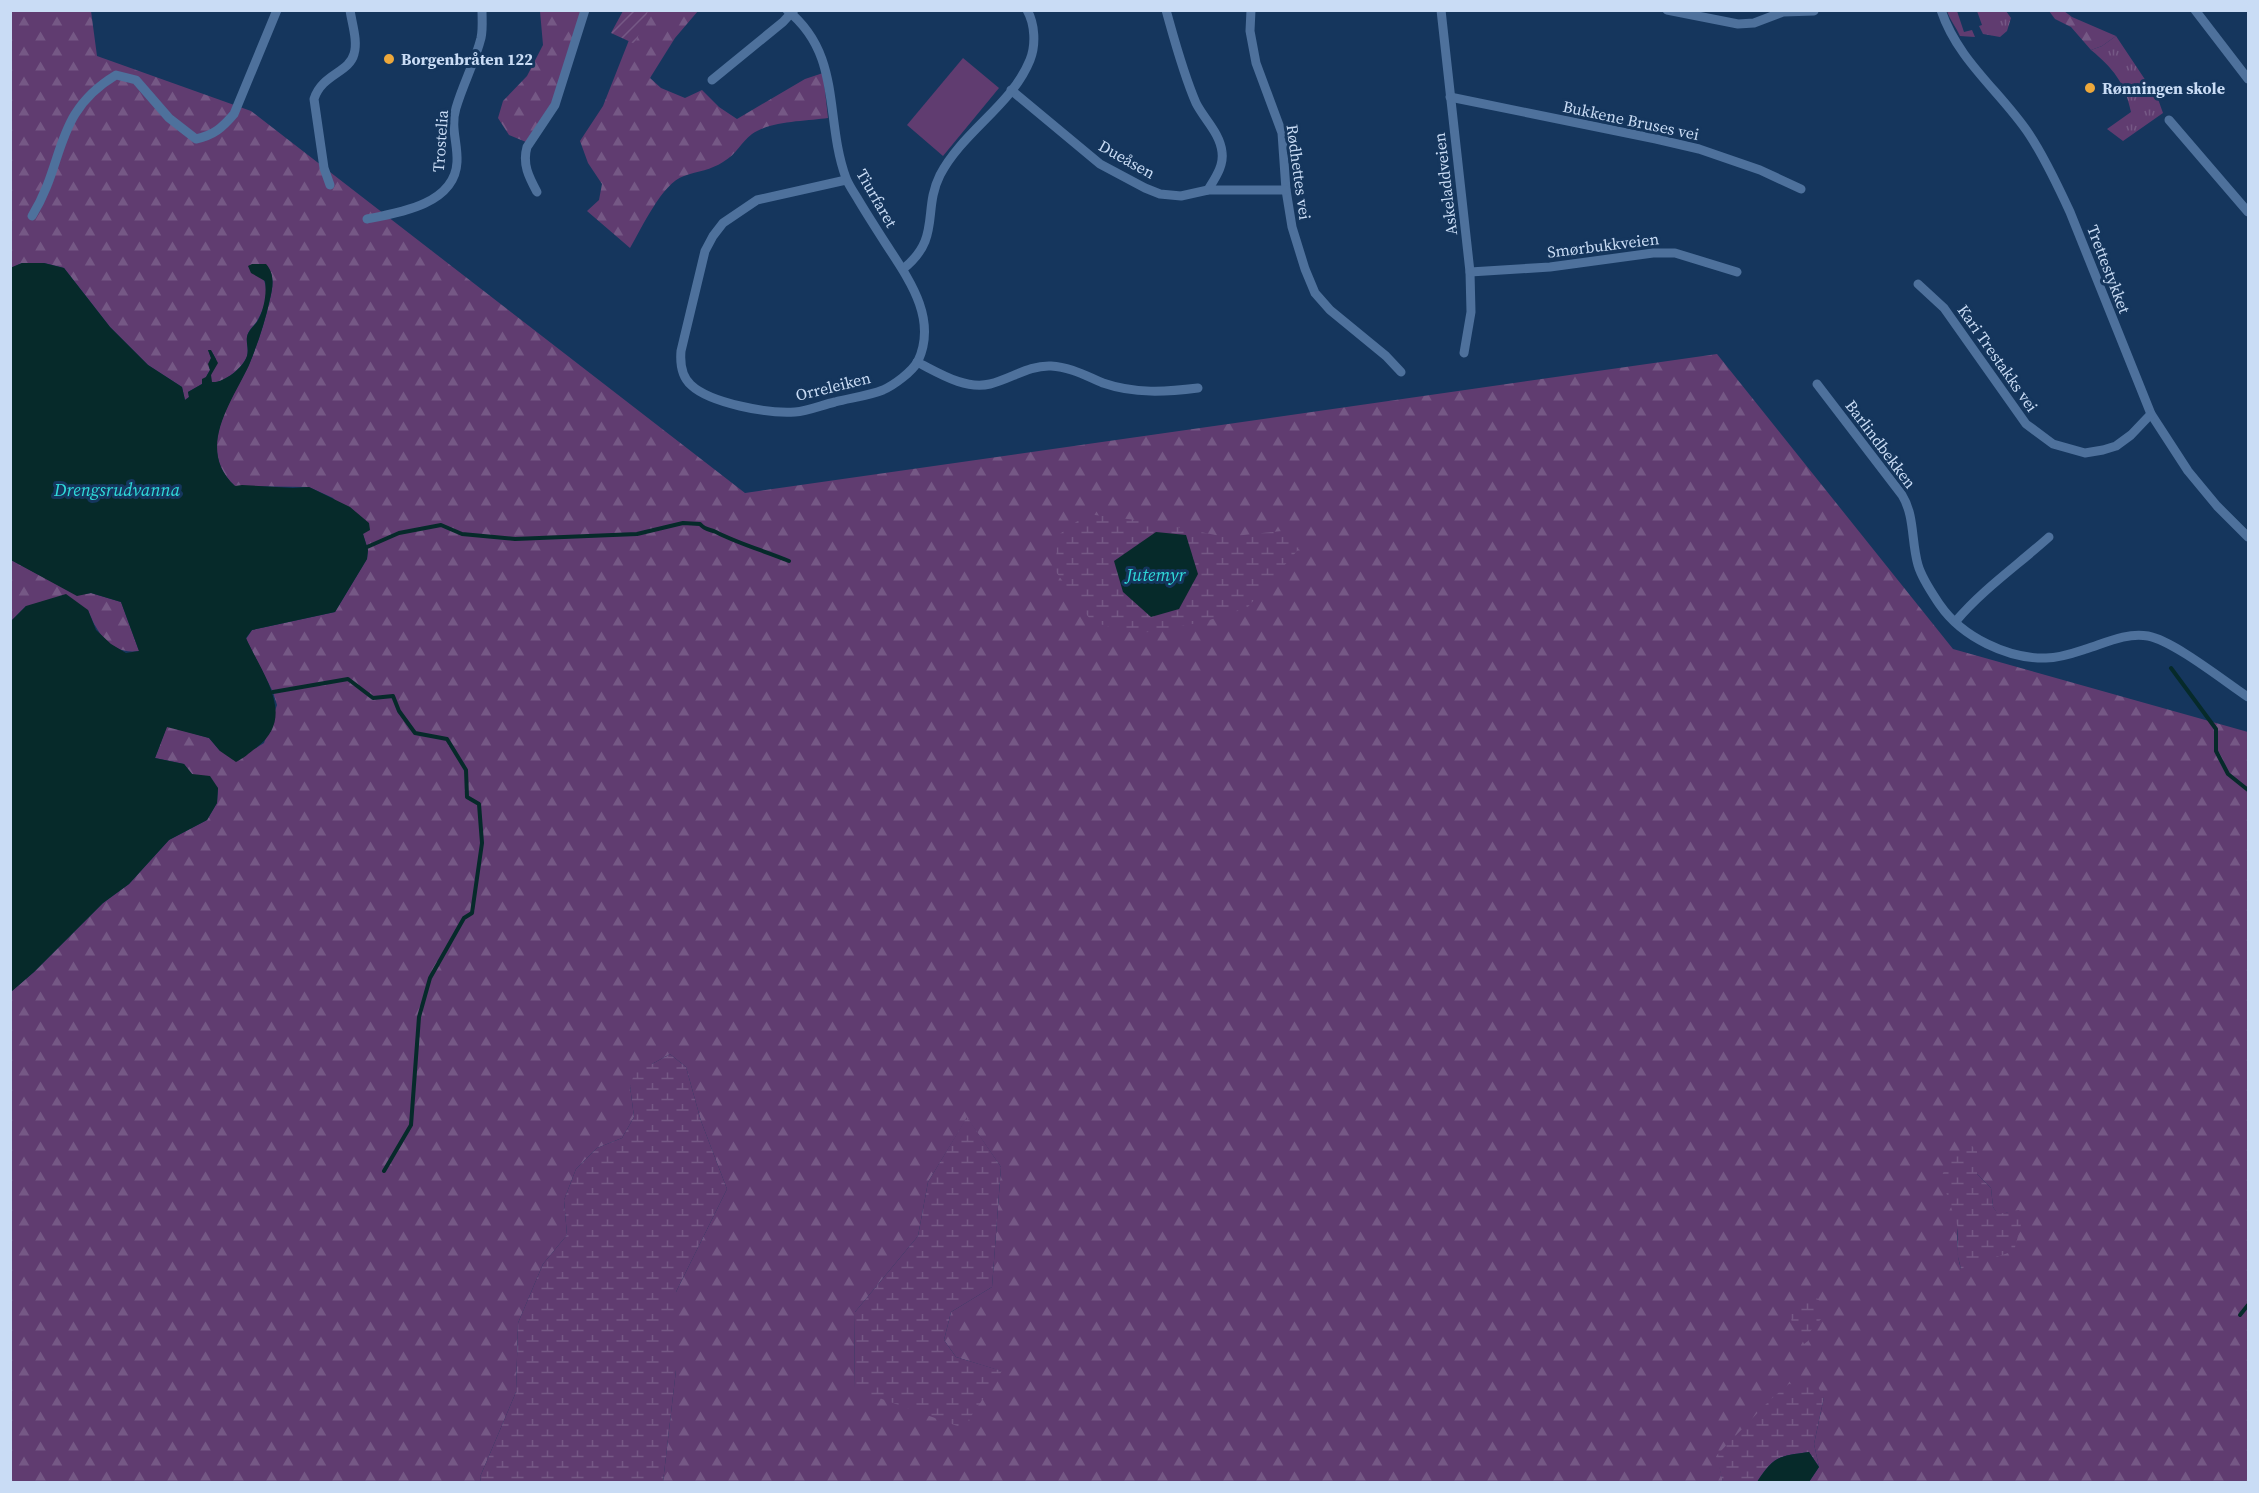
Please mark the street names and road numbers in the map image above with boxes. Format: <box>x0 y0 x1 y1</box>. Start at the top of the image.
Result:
street label: Bukkene Bruses vei <box>1561 95 1701 145</box>
street label: Trostelia <box>427 108 453 173</box>
street label: Rødhettes vei <box>1281 123 1317 221</box>
street label: Askeladdveien <box>1428 131 1462 237</box>
street label: Dueåsen <box>1095 134 1159 184</box>
street label: Tiurfaret <box>851 165 903 232</box>
street label: Trettestykket <box>2082 222 2136 317</box>
street label: Smørbukkveien <box>1546 227 1660 263</box>
street label: Kari Trestakks vei <box>1953 300 2043 416</box>
street label: Orreleiken <box>793 366 873 406</box>
street label: Barlindbekken <box>1841 395 1922 493</box>

